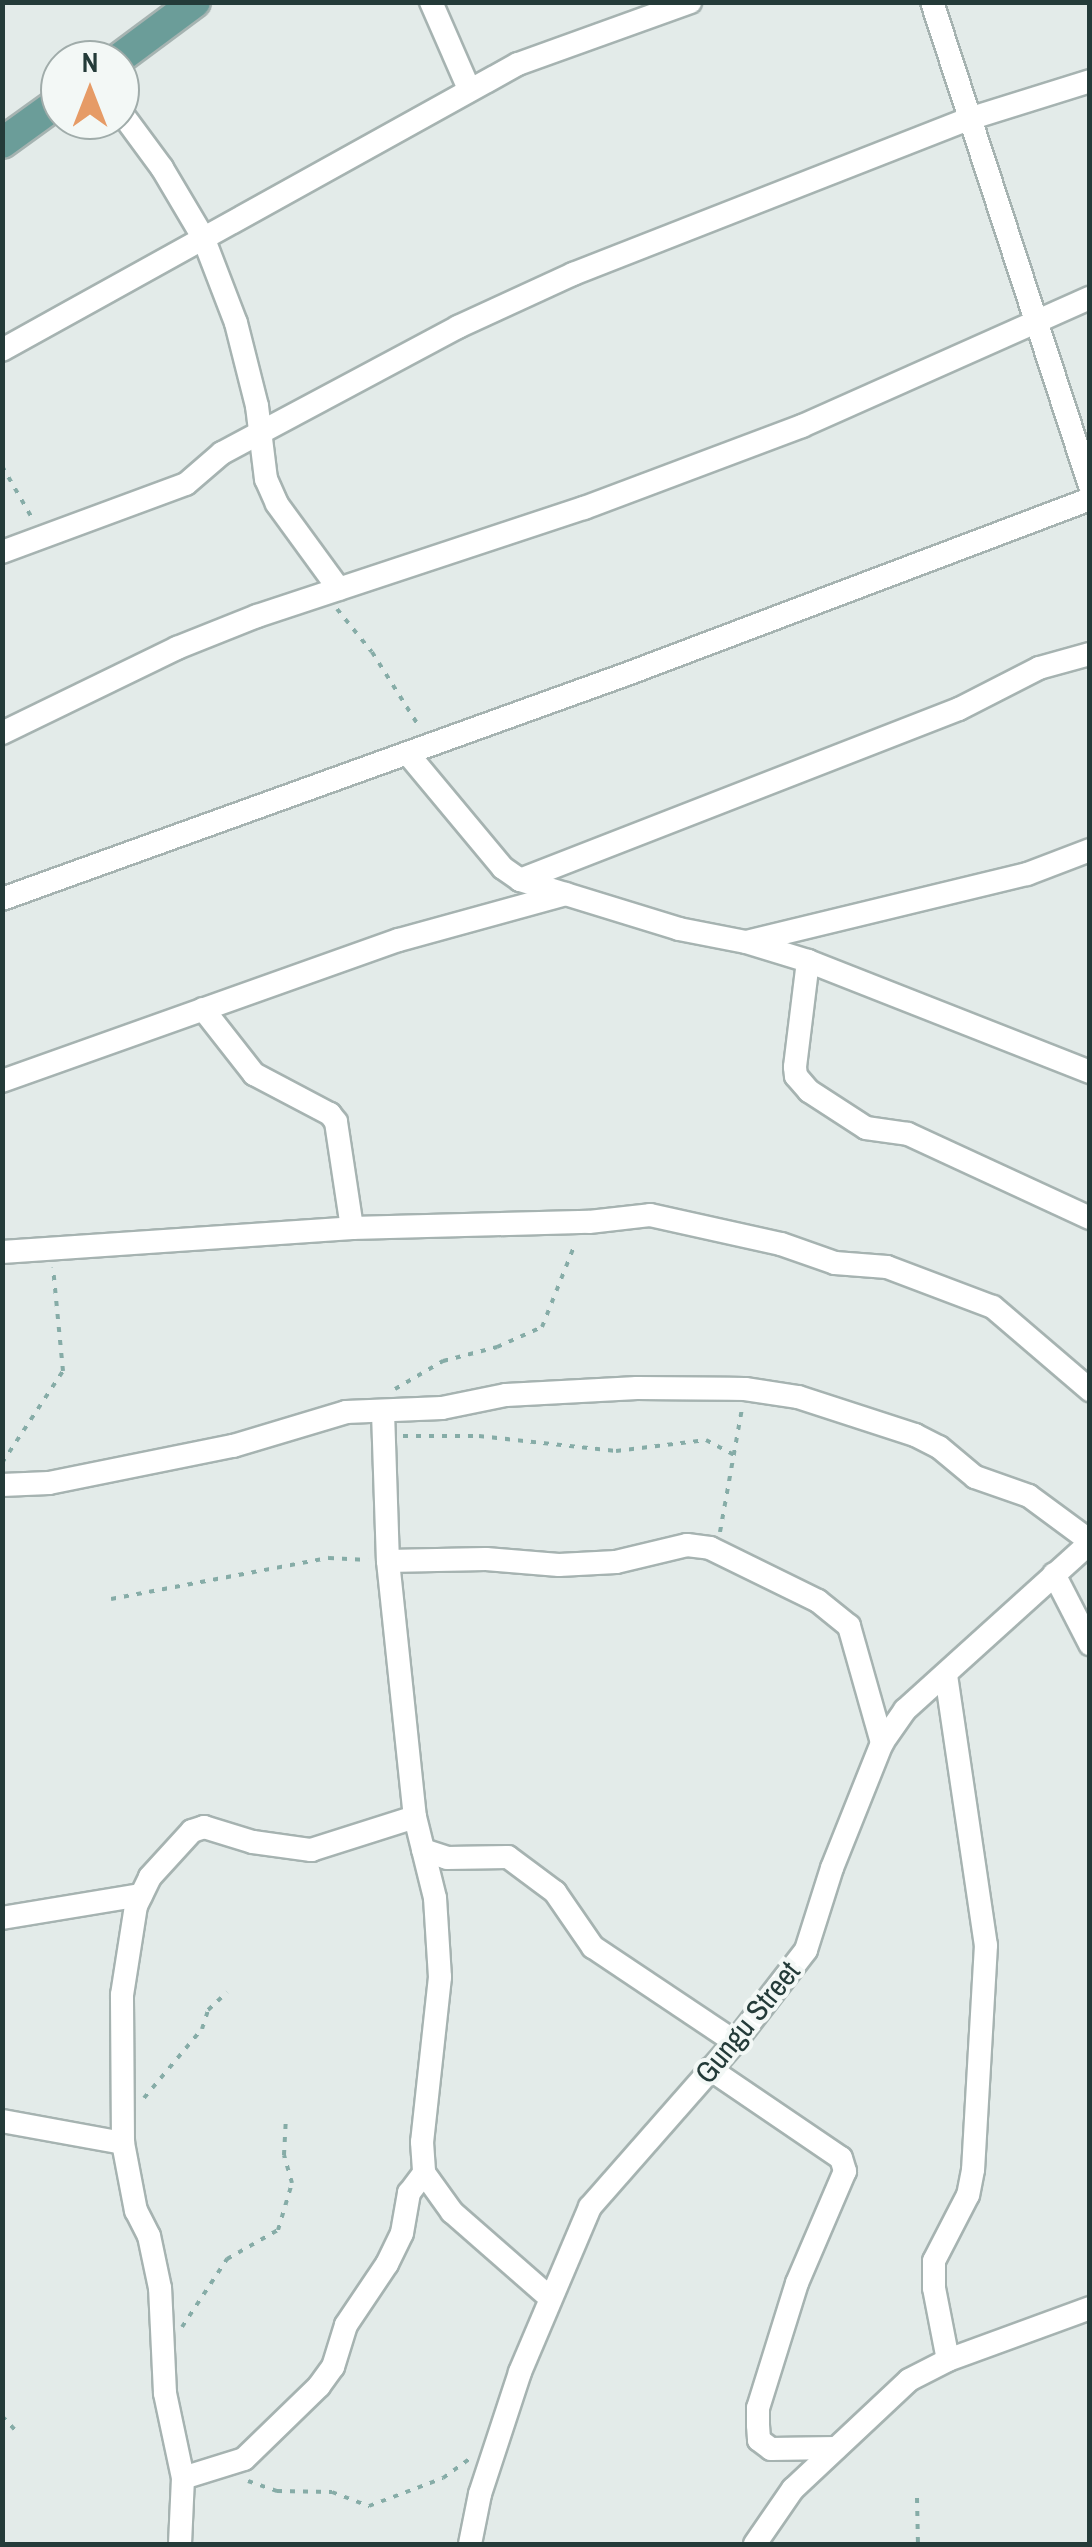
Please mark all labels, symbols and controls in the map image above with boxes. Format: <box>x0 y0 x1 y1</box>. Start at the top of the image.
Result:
north arrow <box>40 40 140 140</box>
text: N <box>82 43 98 81</box>
street label: Gungu Street <box>687 1954 807 2090</box>

